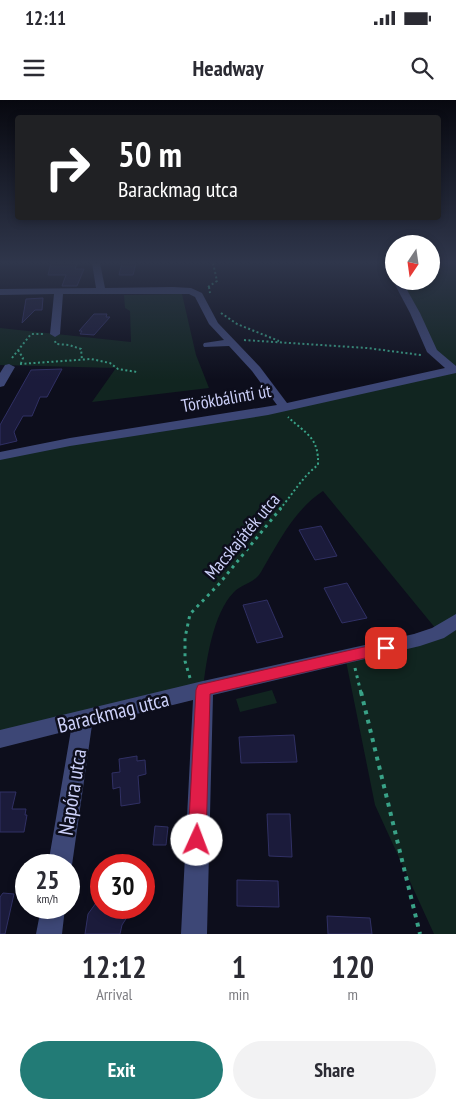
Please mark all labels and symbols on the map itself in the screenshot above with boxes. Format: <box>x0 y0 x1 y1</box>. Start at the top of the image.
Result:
north arrow <box>385 235 440 290</box>
street label: Törökbálinti út <box>179 379 273 417</box>
street label: Macskajáték utca <box>199 488 285 584</box>
pin <box>365 627 407 669</box>
street label: Barackmag utca <box>54 685 172 739</box>
street label: Napóra utca <box>52 747 92 837</box>
position arrow <box>170 813 222 865</box>
speed limit sign: 30 <box>90 854 155 919</box>

